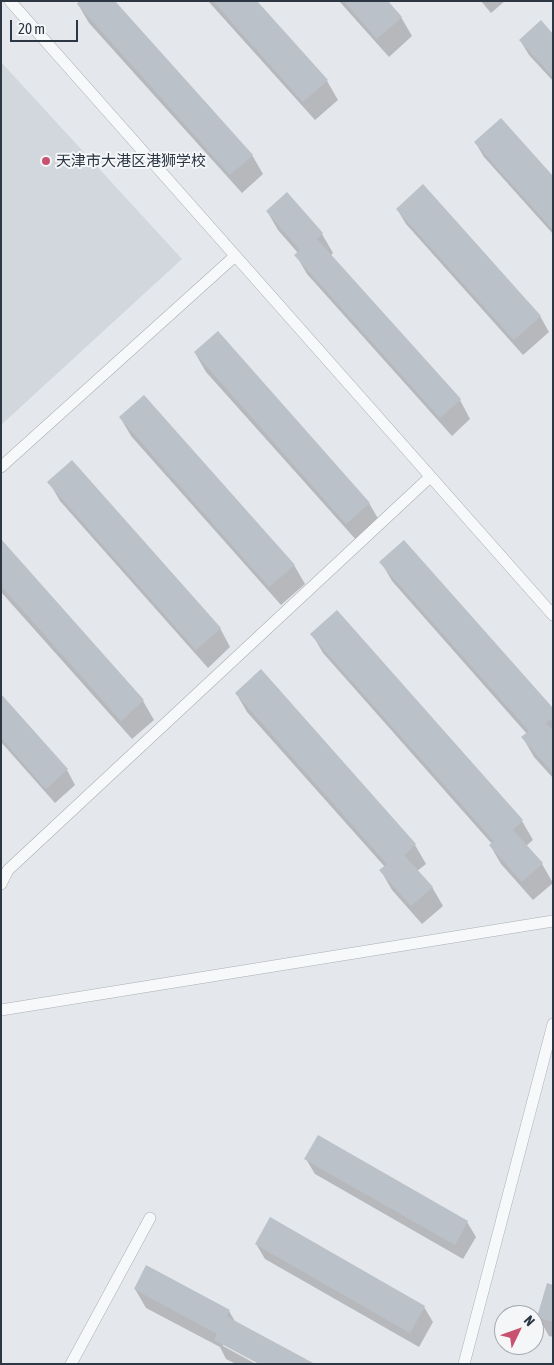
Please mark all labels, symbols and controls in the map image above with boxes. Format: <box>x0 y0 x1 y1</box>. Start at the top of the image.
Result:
scale bar <box>12 10 80 42</box>
text: 20 m <box>18 20 45 37</box>
place label: 天津市大港区港狮学校 <box>56 152 206 170</box>
marker: 天津市大港区港狮学校 <box>40 155 52 167</box>
north arrow <box>494 1305 544 1355</box>
text: N <box>521 1312 538 1329</box>

